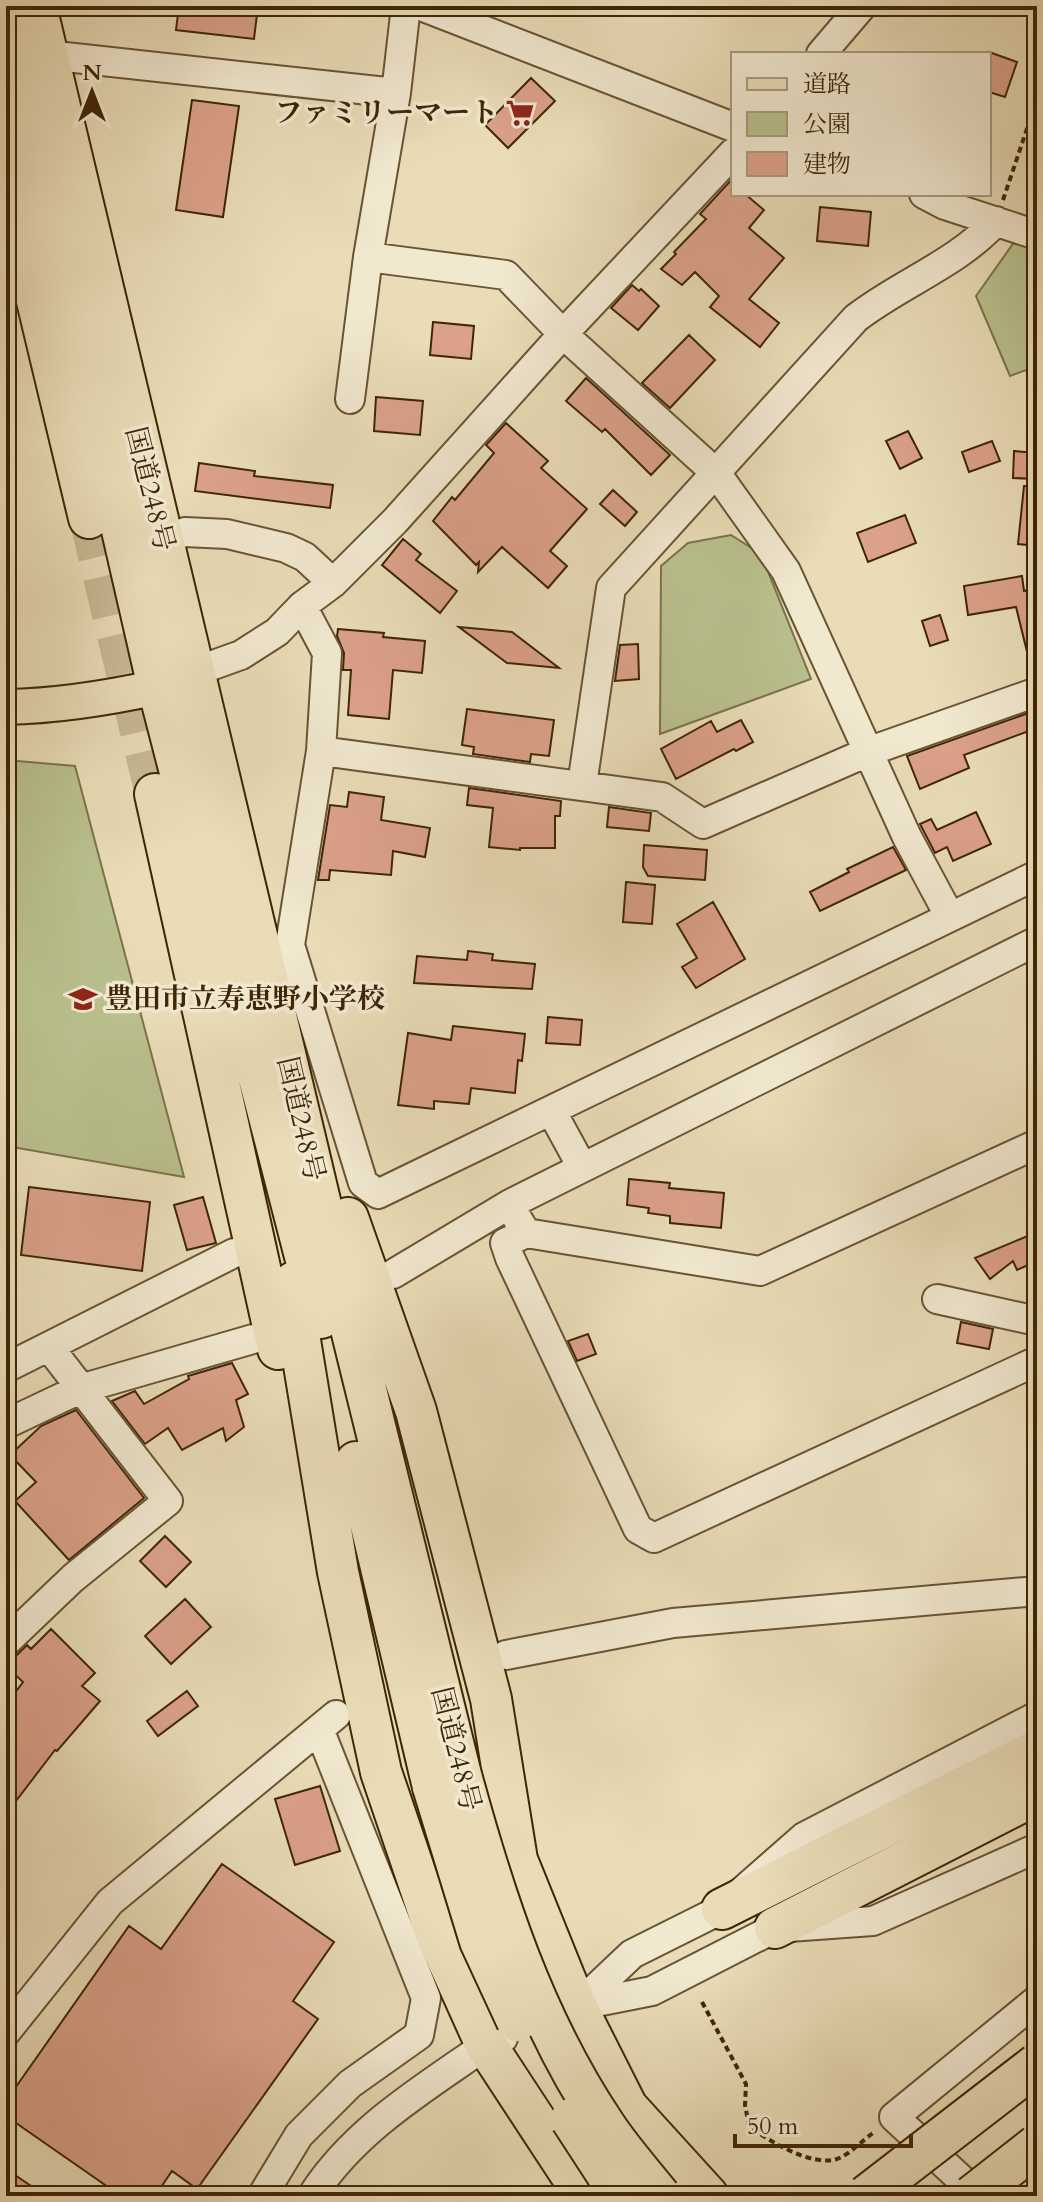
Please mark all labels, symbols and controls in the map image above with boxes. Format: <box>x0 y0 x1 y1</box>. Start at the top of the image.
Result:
north arrow <box>52 52 132 132</box>
legend <box>731 52 991 196</box>
text: N <box>82 58 102 88</box>
text: 道路 <box>803 68 851 101</box>
place label: ファミリーマート <box>275 94 498 132</box>
supermarket icon: ファミリーマート <box>505 98 535 128</box>
text: 公園 <box>803 108 851 141</box>
text: 建物 <box>803 148 851 181</box>
street label: 国道248号 <box>116 423 184 555</box>
place label: 豊田市立寿恵野小学校 <box>105 980 385 1018</box>
school or university icon: 豊田市立寿恵野小学校 <box>68 984 98 1014</box>
street label: 国道248号 <box>268 1053 334 1185</box>
street label: 国道248号 <box>422 1683 490 1815</box>
scale bar <box>735 2098 911 2148</box>
text: 50 m <box>747 2110 799 2143</box>

